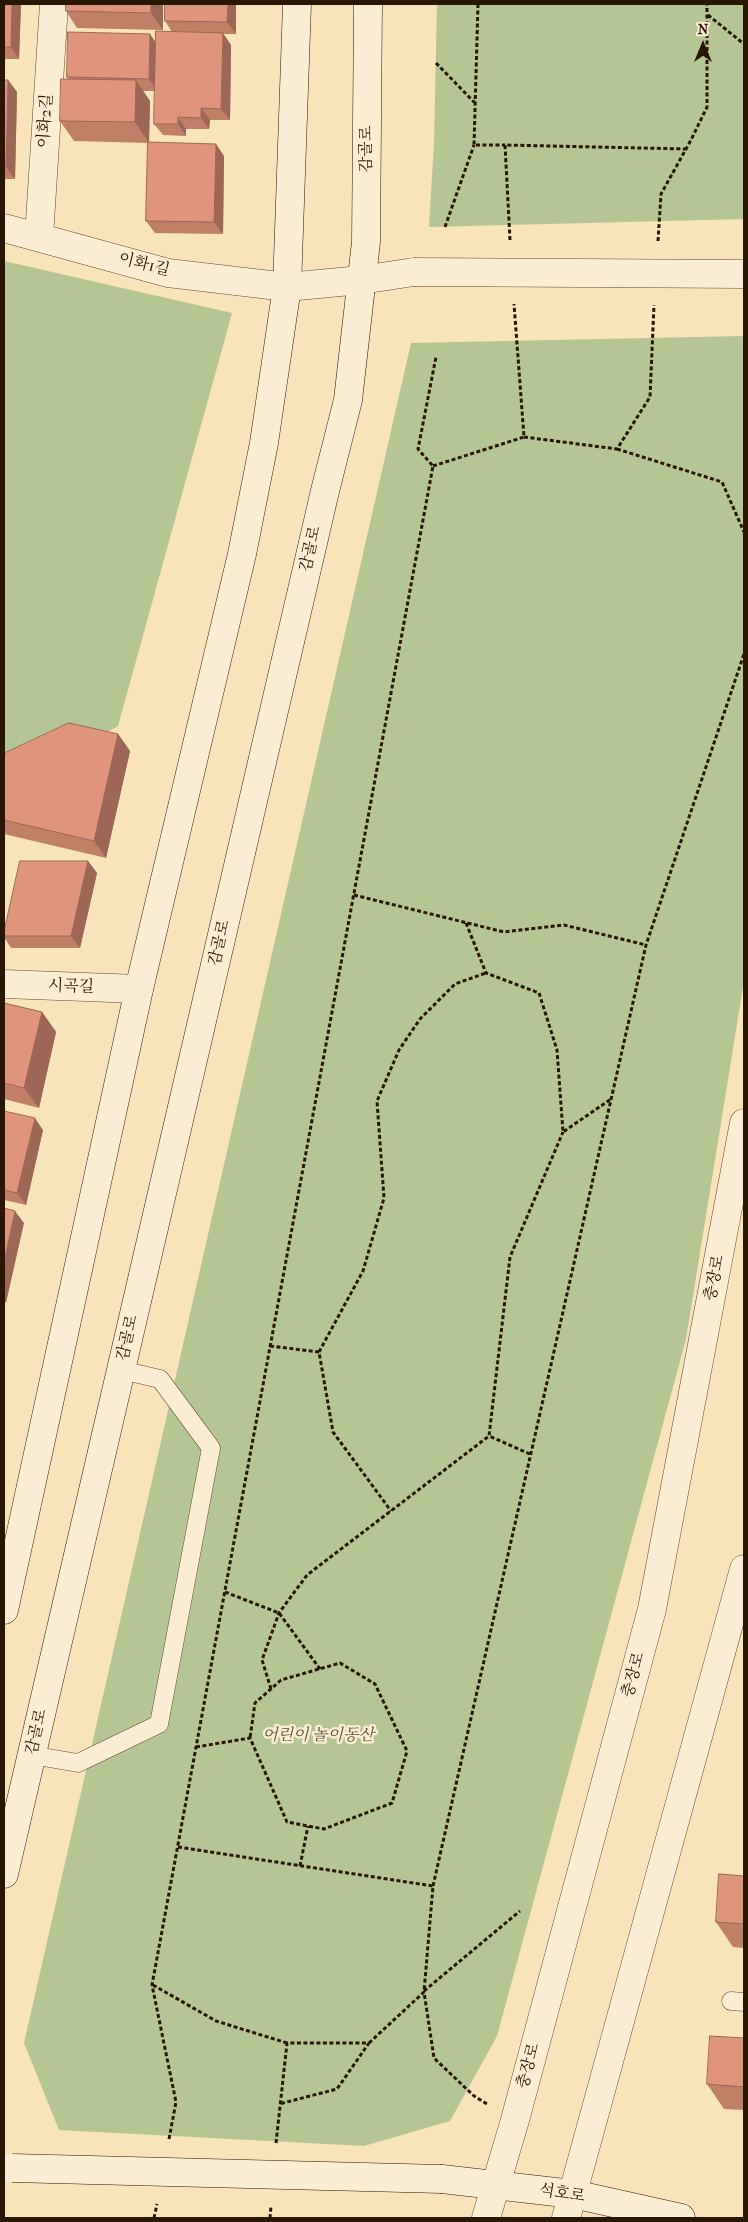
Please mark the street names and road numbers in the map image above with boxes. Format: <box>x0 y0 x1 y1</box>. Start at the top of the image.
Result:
street label: 이화2길 <box>35 93 57 149</box>
street label: 감골로 <box>357 126 377 172</box>
street label: 이화1길 <box>116 249 172 281</box>
street label: 감골로 <box>296 524 326 574</box>
street label: 감골로 <box>205 918 235 968</box>
street label: 시곡길 <box>47 977 95 997</box>
street label: 충장로 <box>701 1253 729 1303</box>
street label: 감골로 <box>113 1313 143 1363</box>
street label: 충장로 <box>619 1650 649 1700</box>
street label: 감골로 <box>22 1707 52 1757</box>
street label: 충장로 <box>514 2041 544 2091</box>
street label: 석호로 <box>538 2181 586 2207</box>

